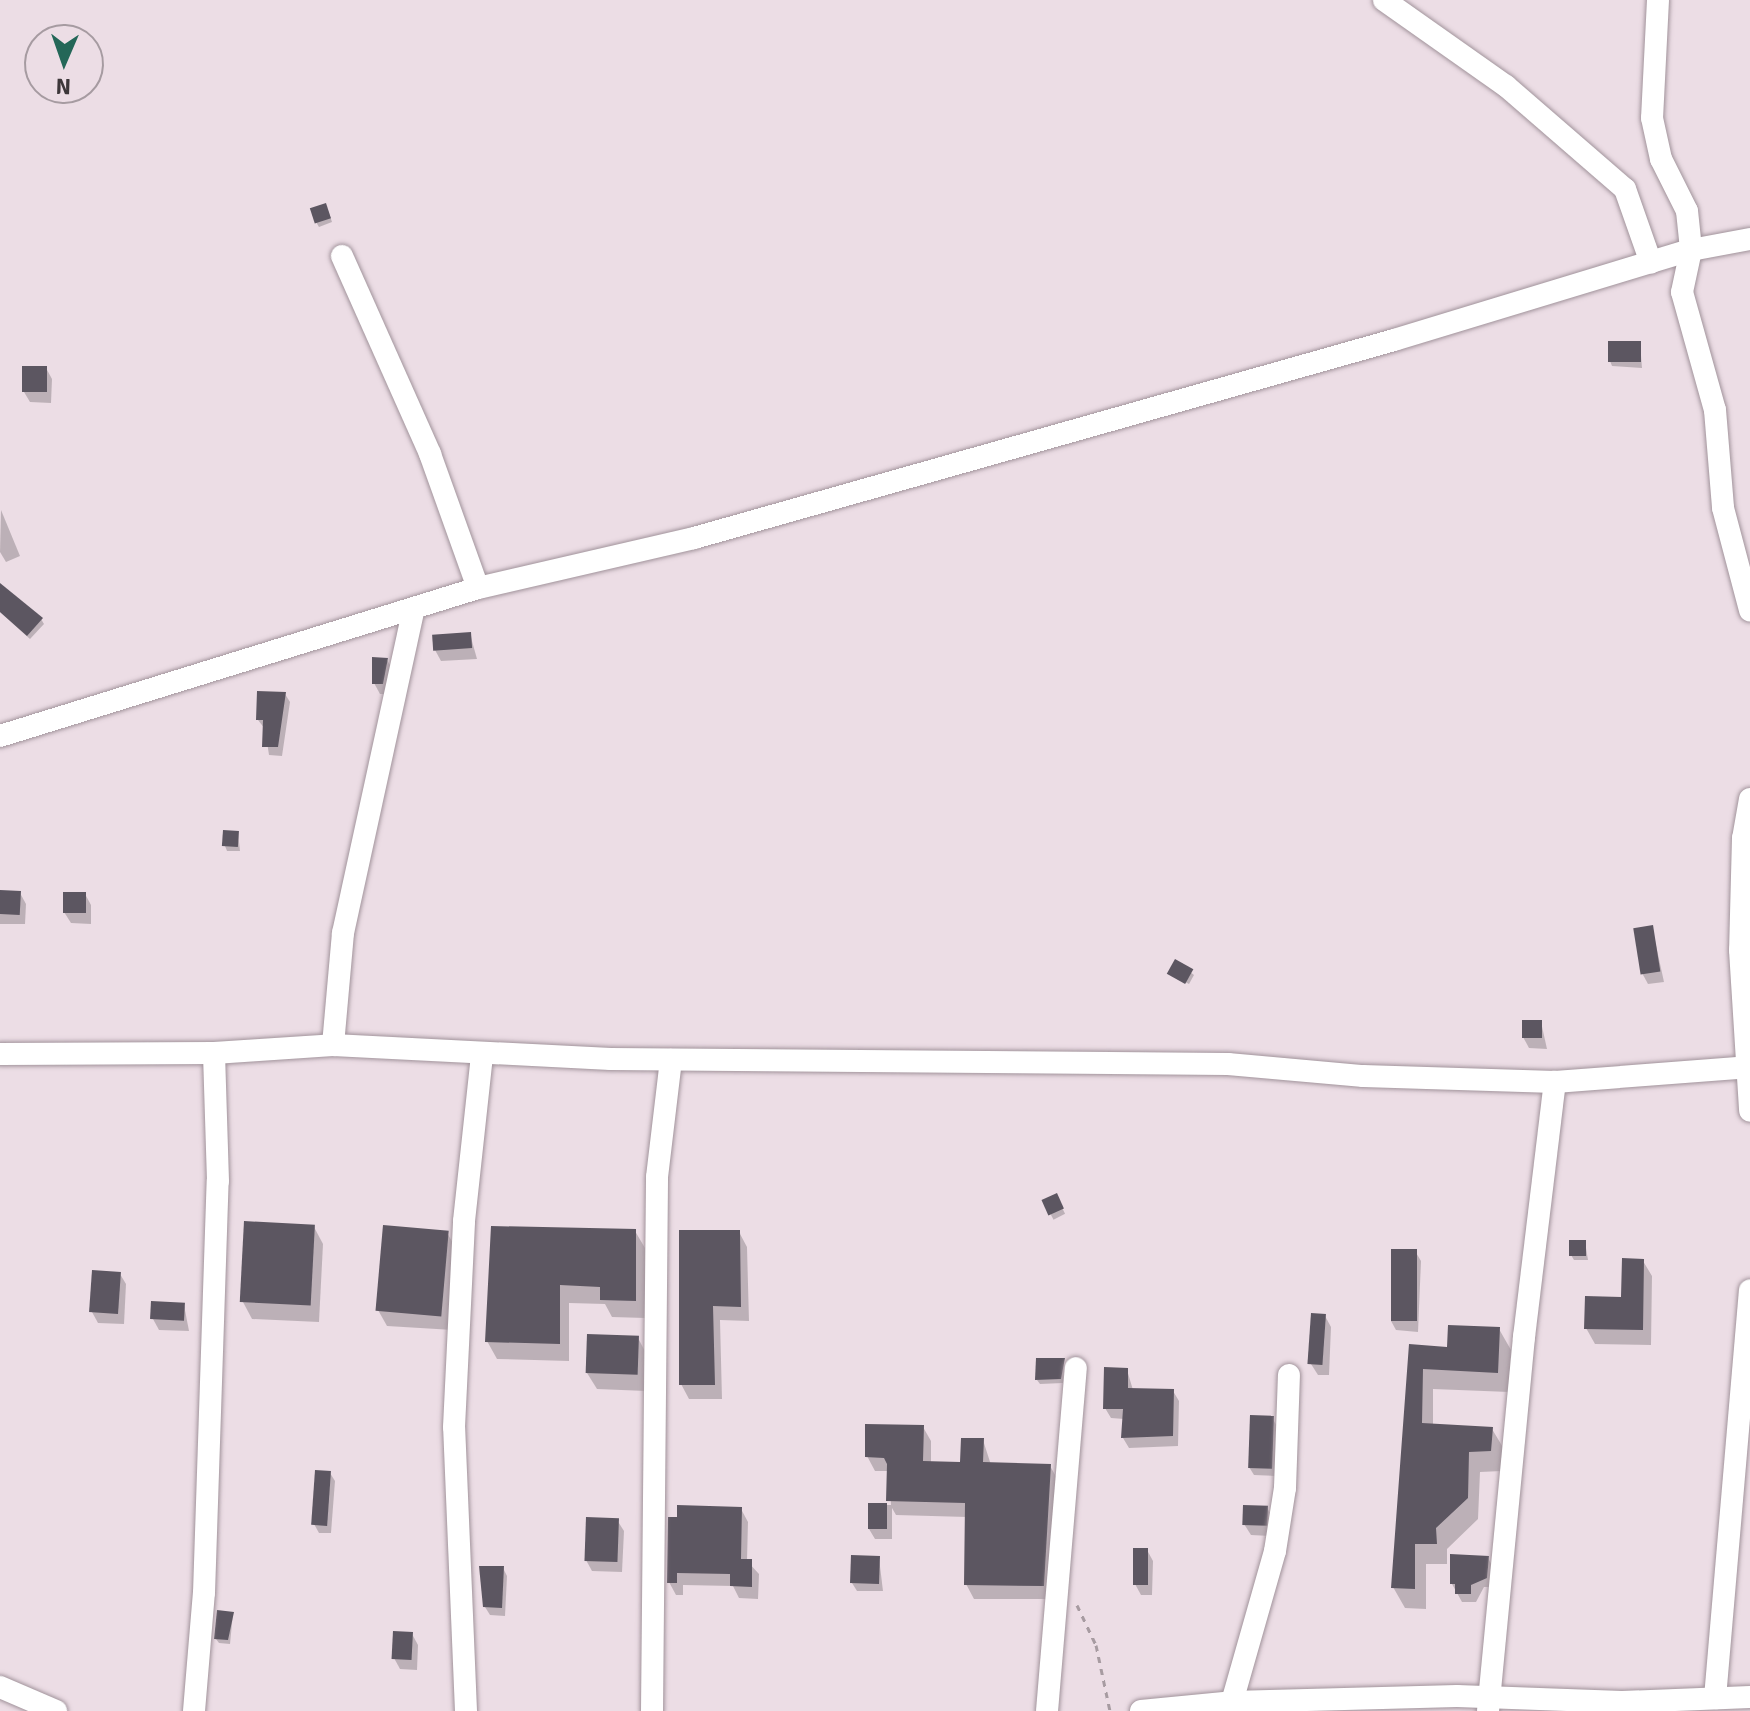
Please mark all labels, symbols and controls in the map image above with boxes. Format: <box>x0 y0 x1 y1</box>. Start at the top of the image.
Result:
north arrow <box>24 24 104 104</box>
text: N <box>55 73 71 100</box>

